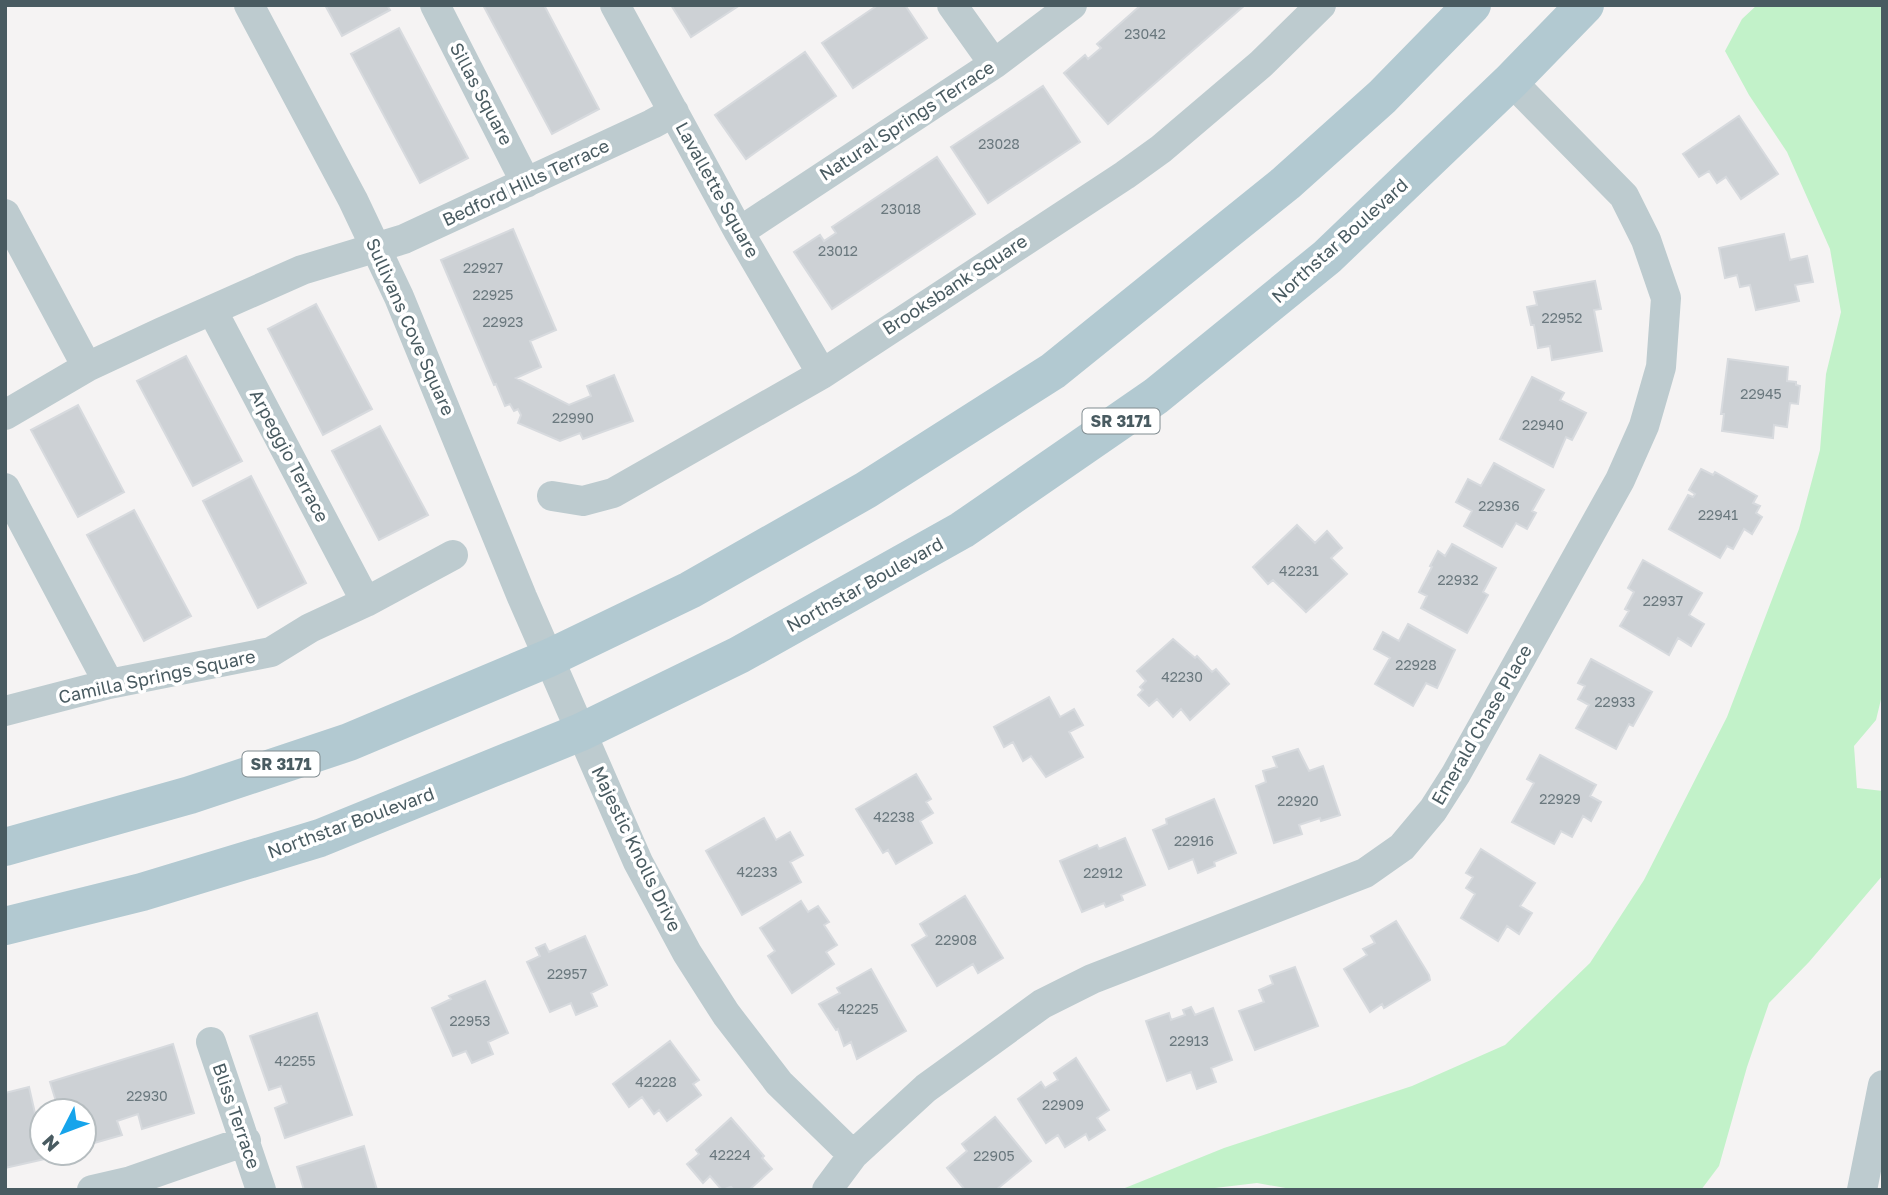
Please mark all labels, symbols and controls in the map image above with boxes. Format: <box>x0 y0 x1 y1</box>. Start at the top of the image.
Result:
house number: 23042 <box>1124 25 1166 42</box>
street label: Sillas Square <box>446 38 518 149</box>
street label: Natural Springs Terrace <box>815 55 998 185</box>
street label: Lavallette Square <box>671 118 764 261</box>
street label: Bedford Hills Terrace <box>439 134 612 230</box>
house number: 23028 <box>978 135 1020 152</box>
street label: Northstar Boulevard <box>1267 173 1412 307</box>
house number: 23018 <box>881 200 921 217</box>
street label: Brooksbank Square <box>878 229 1031 339</box>
street label: Sullivans Cove Square <box>362 234 460 419</box>
house number: 23012 <box>818 242 858 259</box>
house number: 22927 <box>463 259 503 276</box>
house number: 22925 <box>473 286 513 303</box>
house number: 22952 <box>1542 309 1582 326</box>
house number: 22923 <box>482 313 524 330</box>
street label: Arpeggio Terrace <box>246 385 334 526</box>
house number: 22945 <box>1740 385 1782 402</box>
road number: SR 3171 <box>1082 408 1160 434</box>
house number: 22990 <box>552 409 594 426</box>
house number: 22940 <box>1522 416 1564 433</box>
house number: 22936 <box>1478 497 1520 514</box>
house number: 22941 <box>1698 506 1738 523</box>
street label: Northstar Boulevard <box>782 532 947 636</box>
house number: 42231 <box>1279 562 1319 579</box>
house number: 22932 <box>1437 571 1479 588</box>
house number: 22937 <box>1643 592 1683 609</box>
street label: Emerald Chase Place <box>1426 640 1536 809</box>
street label: Camilla Springs Square <box>56 644 257 708</box>
house number: 22928 <box>1395 656 1437 673</box>
house number: 42230 <box>1161 668 1203 685</box>
house number: 22933 <box>1594 693 1636 710</box>
road number: SR 3171 <box>243 751 320 776</box>
street label: Majestic Knolls Drive <box>587 762 687 935</box>
street label: Northstar Boulevard <box>264 782 437 862</box>
house number: 22929 <box>1539 790 1581 807</box>
house number: 22920 <box>1277 792 1319 809</box>
house number: 42238 <box>873 808 915 825</box>
house number: 22916 <box>1174 832 1214 849</box>
house number: 42233 <box>736 863 778 880</box>
house number: 22912 <box>1083 864 1123 881</box>
house number: 22908 <box>935 931 977 948</box>
house number: 22957 <box>547 965 587 982</box>
house number: 42225 <box>837 1000 879 1017</box>
house number: 22953 <box>449 1012 491 1029</box>
house number: 22913 <box>1169 1032 1209 1049</box>
house number: 42255 <box>274 1052 316 1069</box>
street label: Bliss Terrace <box>209 1060 265 1171</box>
house number: 42228 <box>635 1073 677 1090</box>
house number: 22930 <box>126 1087 168 1104</box>
house number: 22909 <box>1042 1096 1084 1113</box>
north arrow <box>28 1097 98 1167</box>
text: N <box>37 1131 63 1157</box>
house number: 42224 <box>709 1146 751 1163</box>
house number: 22905 <box>973 1147 1015 1164</box>

